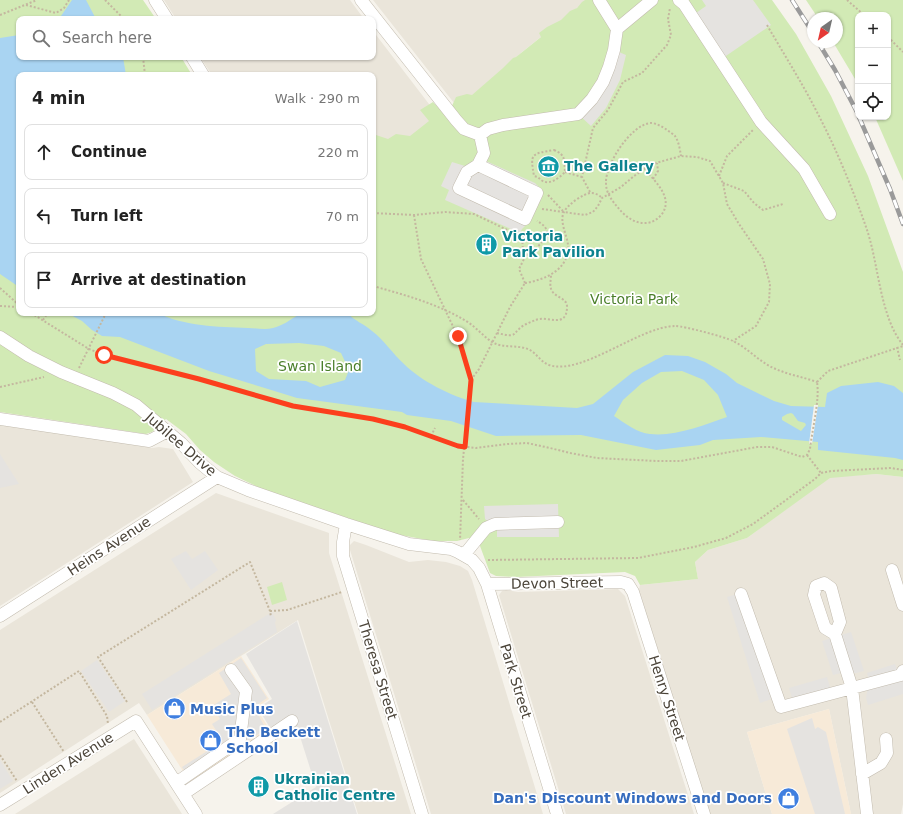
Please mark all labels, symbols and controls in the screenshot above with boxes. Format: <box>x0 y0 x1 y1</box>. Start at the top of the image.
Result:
north arrow <box>807 12 843 48</box>
map controls <box>855 12 891 120</box>
button: + <box>855 12 891 48</box>
search box <box>16 16 376 60</box>
icon: search <box>30 27 52 49</box>
text: Search here <box>62 29 152 47</box>
button: − <box>855 48 891 84</box>
button: locate <box>855 84 891 120</box>
text: 4 min <box>32 88 85 108</box>
text: Walk · 290 m <box>275 91 360 106</box>
icon: ahead <box>33 141 55 163</box>
text: Continue <box>71 143 147 161</box>
text: 220 m <box>317 145 359 160</box>
museum icon: The Gallery <box>535 153 561 179</box>
place label: The Gallery <box>564 158 654 174</box>
icon: left <box>33 205 55 227</box>
text: Turn left <box>71 207 143 225</box>
text: 70 m <box>326 209 359 224</box>
place label: Victoria Park Pavilion <box>502 228 605 260</box>
building icon: Victoria Park Pavilion <box>473 231 499 257</box>
icon: arrive <box>33 269 55 291</box>
text: Arrive at destination <box>71 271 246 289</box>
park label: Victoria Park <box>590 291 679 307</box>
route end <box>449 327 467 345</box>
route start <box>95 346 113 364</box>
park label: Swan Island <box>278 358 362 374</box>
street label: Jubilee Drive <box>142 408 220 479</box>
street label: Heins Avenue <box>65 513 153 579</box>
street label: Devon Street <box>511 574 604 592</box>
street label: Theresa Street <box>355 617 401 722</box>
street label: Park Street <box>497 642 535 721</box>
street label: Henry Street <box>646 653 689 743</box>
shop icon: Music Plus <box>161 696 187 722</box>
place label: Music Plus <box>190 701 274 717</box>
place label: The Beckett School <box>226 724 320 756</box>
shop icon: The Beckett School <box>197 727 223 753</box>
street label: Linden Avenue <box>20 729 116 797</box>
place label: Ukrainian Catholic Centre <box>274 771 396 803</box>
building icon: Ukrainian Catholic Centre <box>246 774 272 800</box>
shop icon: Dan's Discount Windows and Doors <box>775 785 801 811</box>
place label: Dan's Discount Windows and Doors <box>493 790 772 806</box>

